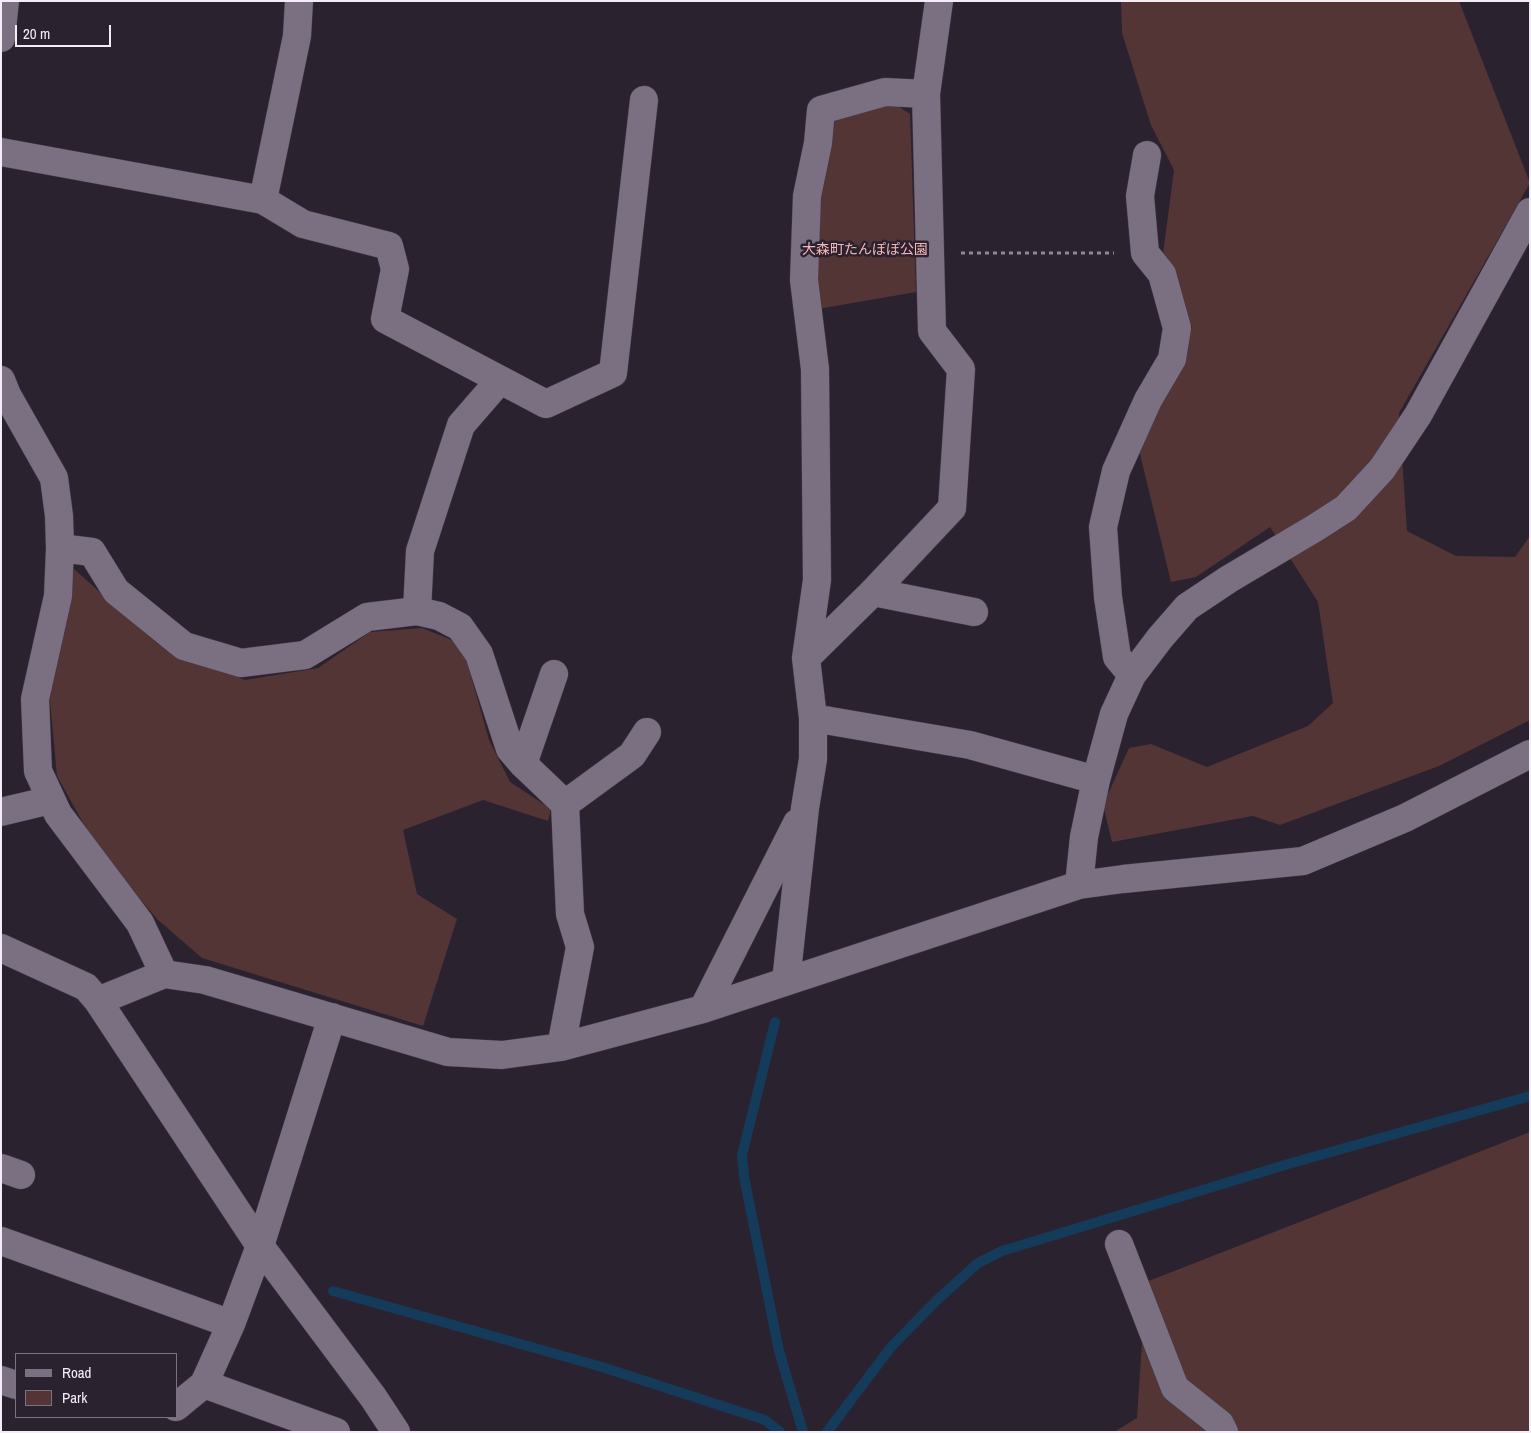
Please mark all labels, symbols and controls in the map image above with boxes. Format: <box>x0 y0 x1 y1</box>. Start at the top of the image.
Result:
scale bar <box>18 15 114 47</box>
text: 20 m <box>23 23 50 44</box>
park label: 大森町たんぽぽ公園 <box>802 242 928 258</box>
legend <box>15 1353 178 1418</box>
text: Road <box>62 1362 91 1383</box>
text: Park <box>62 1387 87 1408</box>

